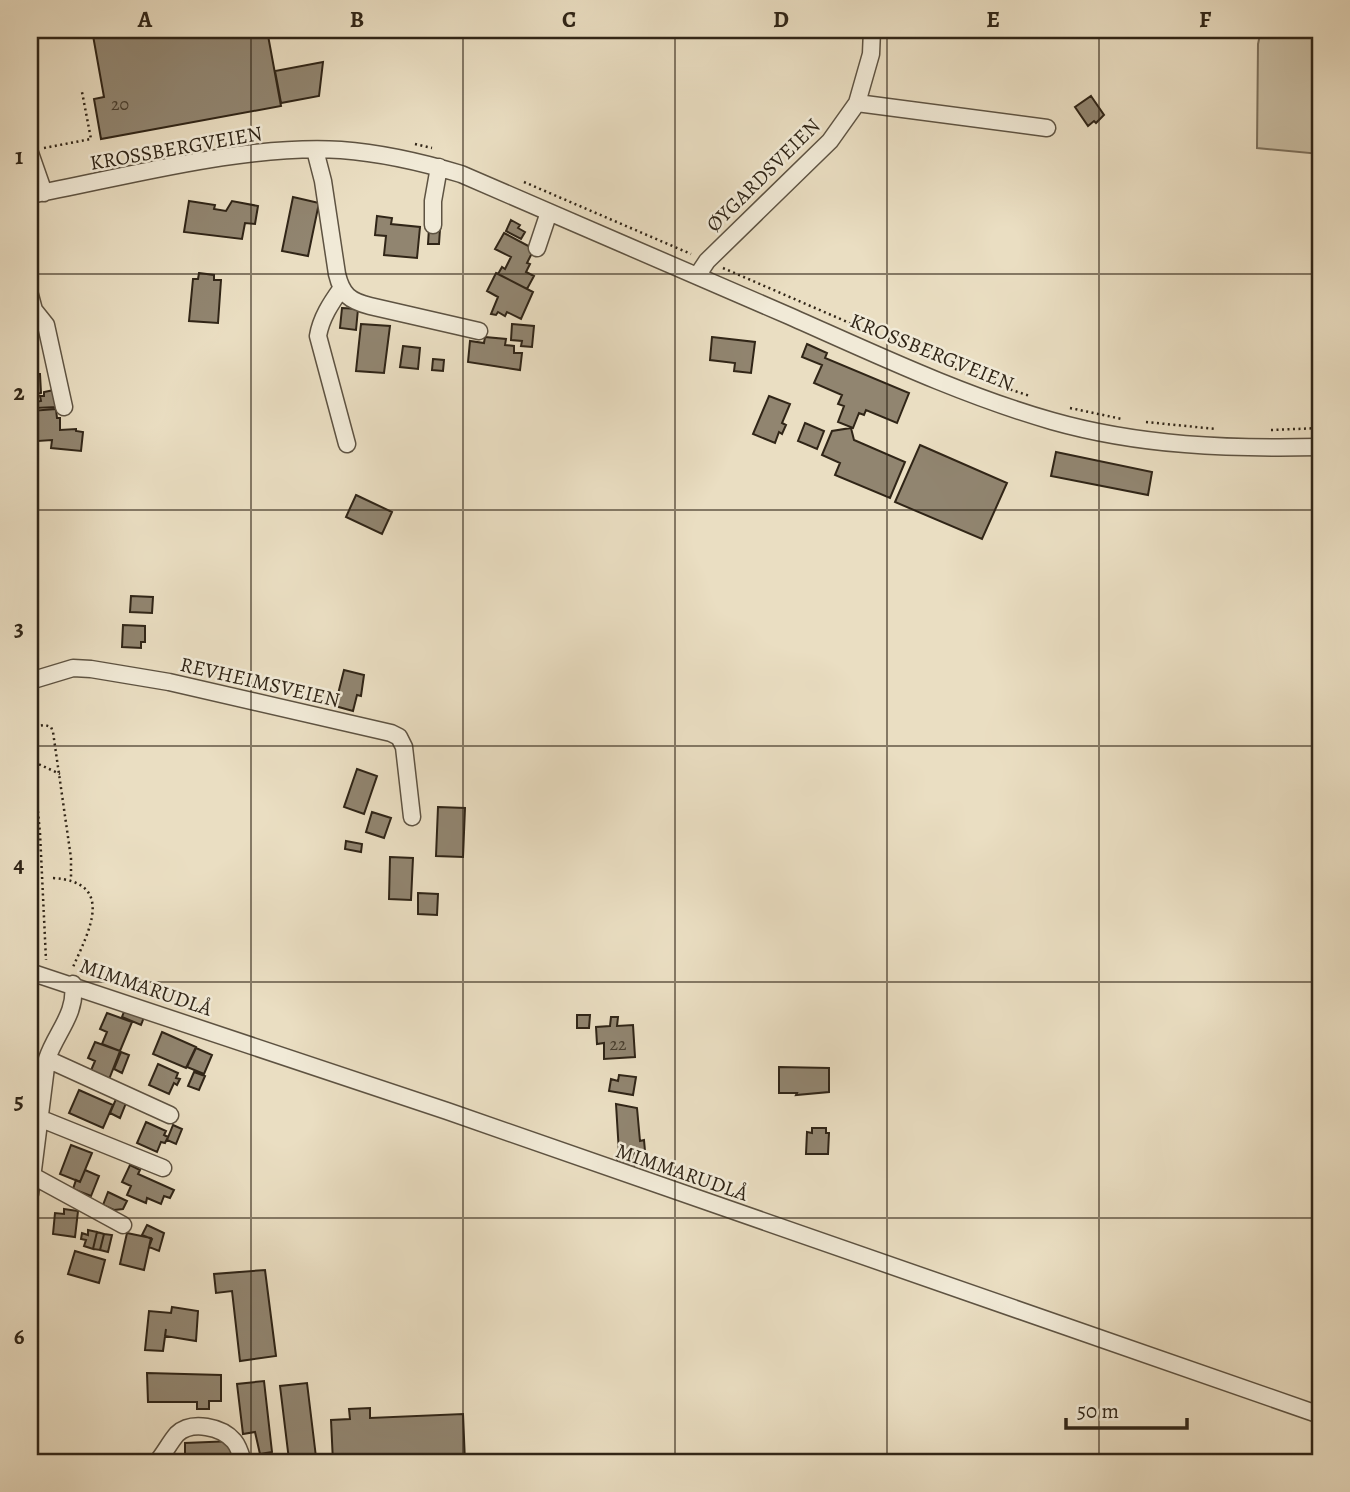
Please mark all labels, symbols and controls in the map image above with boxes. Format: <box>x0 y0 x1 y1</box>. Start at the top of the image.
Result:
text: A <box>137 4 153 35</box>
text: B <box>350 4 364 35</box>
text: C <box>562 4 576 35</box>
text: D <box>773 4 789 35</box>
text: E <box>986 4 1000 35</box>
text: F <box>1199 4 1212 35</box>
house number: 20 <box>111 92 129 116</box>
street label: ØYGARDSVEIEN <box>700 112 826 238</box>
street label: KROSSBERGVEIEN <box>88 119 264 177</box>
text: 1 <box>15 141 23 172</box>
street label: KROSSBERGVEIEN <box>846 306 1018 398</box>
text: 2 <box>13 377 25 408</box>
text: 3 <box>14 613 24 644</box>
street label: REVHEIMSVEIEN <box>177 650 343 714</box>
text: 4 <box>14 849 25 880</box>
street label: MIMMARUDLÅ <box>76 951 217 1023</box>
house number: 22 <box>609 1032 627 1056</box>
text: 5 <box>14 1085 24 1116</box>
street label: MIMMARUDLÅ <box>612 1136 753 1208</box>
text: 6 <box>14 1321 25 1352</box>
scale bar <box>1066 1387 1187 1431</box>
text: 50 m <box>1077 1397 1119 1425</box>

